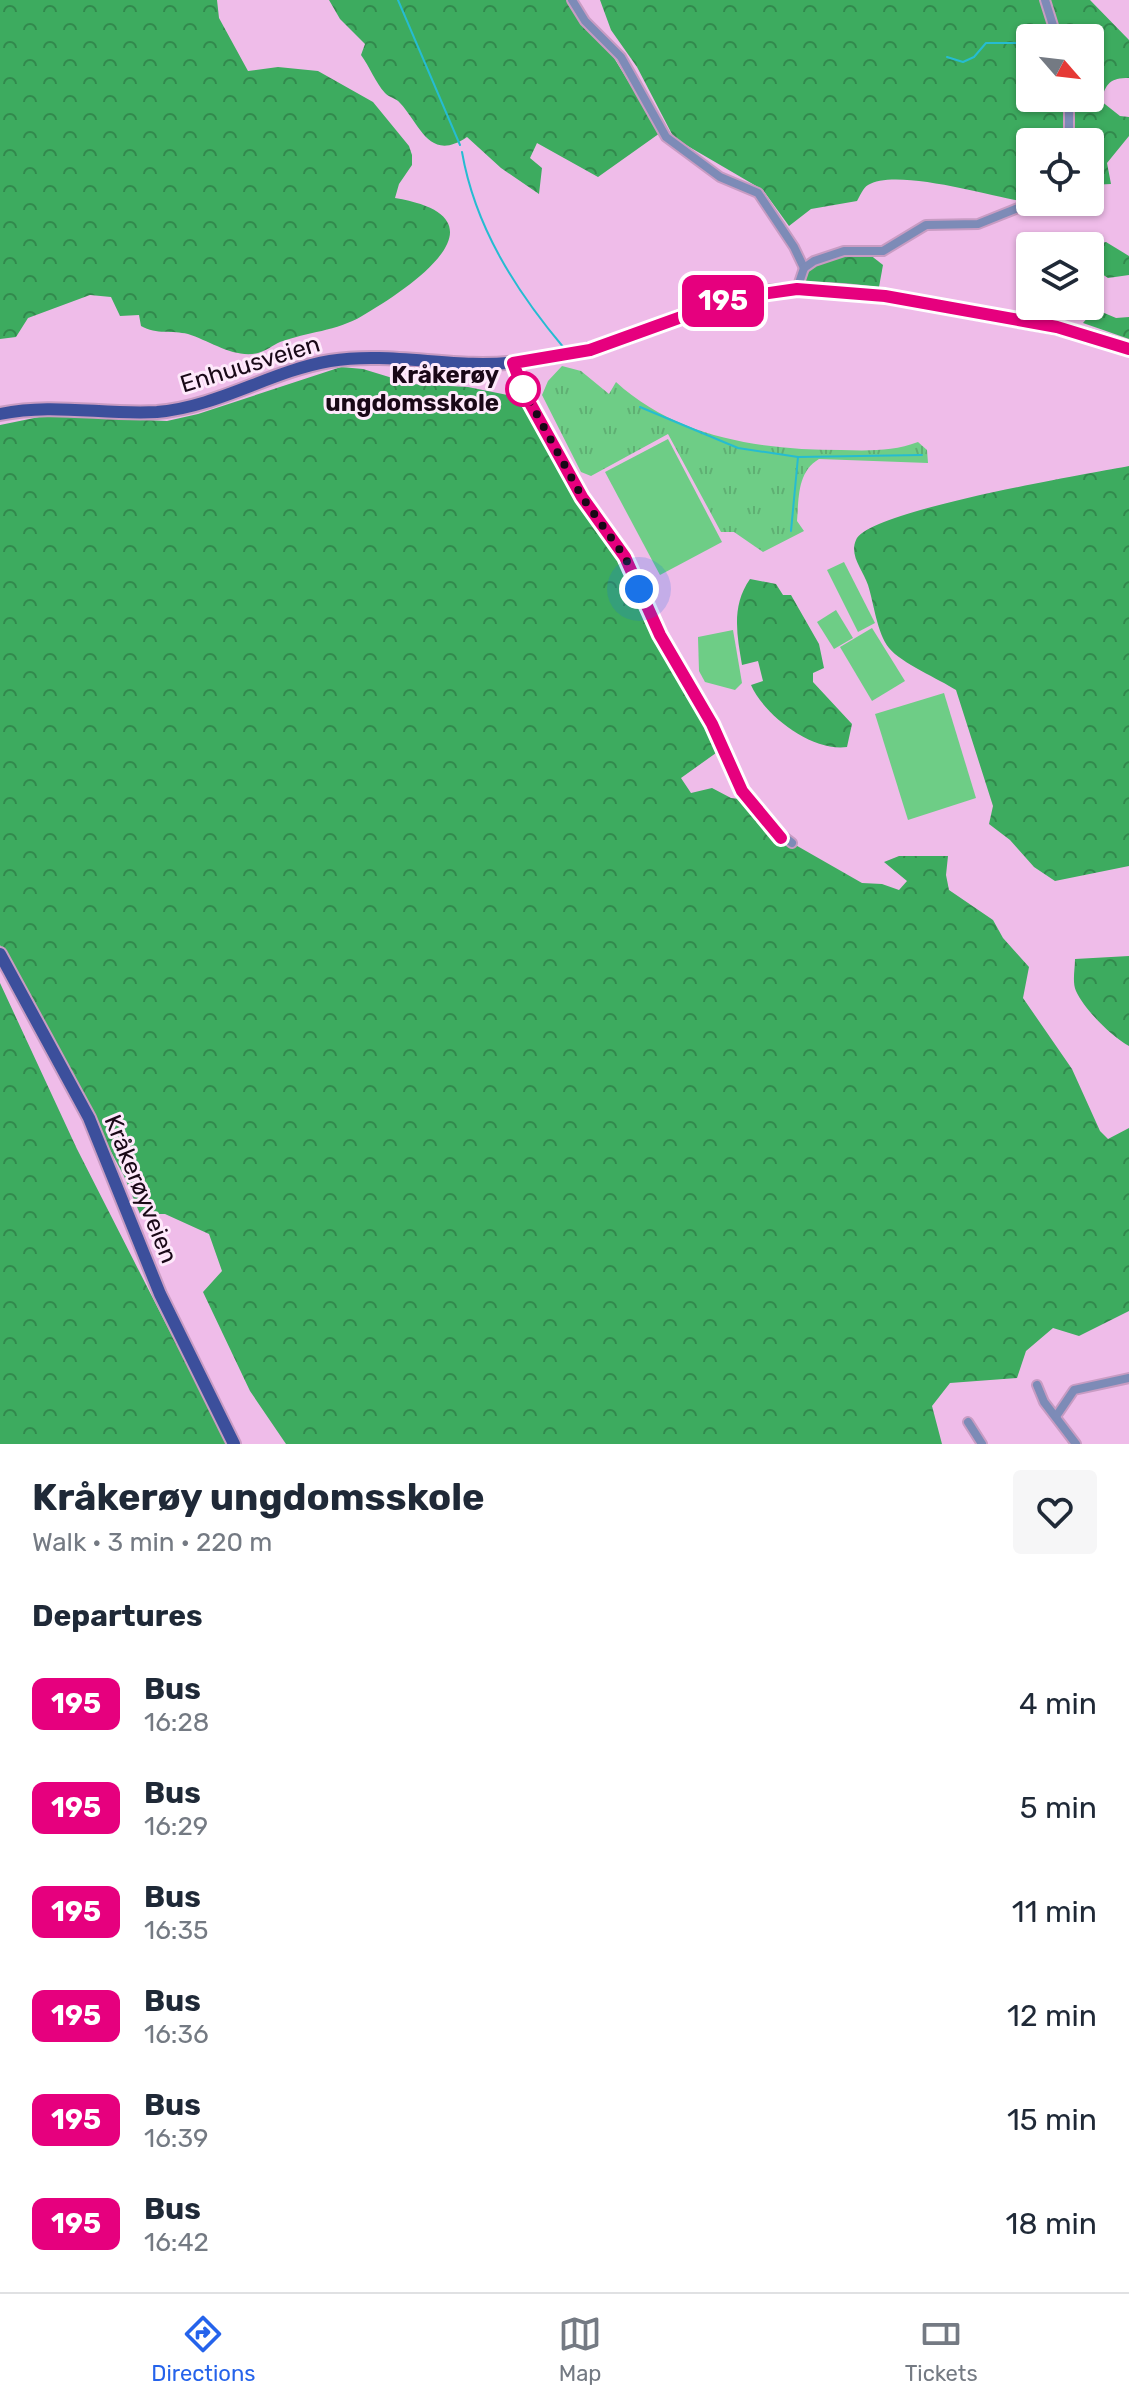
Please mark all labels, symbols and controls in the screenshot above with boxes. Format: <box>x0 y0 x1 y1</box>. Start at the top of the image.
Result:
north arrow <box>1016 24 1104 112</box>
map controls <box>1016 24 1104 320</box>
button: locate <box>1016 128 1104 216</box>
button: layers <box>1016 232 1104 320</box>
line badge: 195 <box>677 275 769 327</box>
text: 195 <box>698 284 748 317</box>
street label: Enhuusveien <box>177 329 323 399</box>
place label: Kråkerøy ungdomsskole <box>325 361 499 417</box>
marker: Kråkerøy ungdomsskole <box>506 372 540 406</box>
your location <box>619 569 659 609</box>
street label: Kråkerøyveien <box>99 1111 183 1267</box>
button: heart <box>1013 1470 1097 1554</box>
text: Kråkerøy ungdomsskole <box>32 1474 485 1520</box>
text: Walk · 3 min · 220 m <box>32 1527 272 1558</box>
text: Departures <box>32 1598 203 1634</box>
text: Bus <box>144 1671 201 1707</box>
text: 4 min <box>1019 1686 1097 1722</box>
text: 195 <box>51 1687 101 1720</box>
text: 16:28 <box>144 1707 209 1738</box>
text: Bus <box>144 1775 201 1811</box>
text: 5 min <box>1020 1790 1097 1826</box>
text: 195 <box>51 1791 101 1824</box>
text: 16:29 <box>144 1811 208 1842</box>
text: Bus <box>144 1879 201 1915</box>
text: 11 min <box>1012 1894 1097 1930</box>
text: 195 <box>51 1895 101 1928</box>
text: 16:35 <box>144 1915 209 1946</box>
text: Bus <box>144 1983 201 2019</box>
text: 12 min <box>1007 1998 1097 2034</box>
text: 195 <box>51 1999 101 2032</box>
text: 16:36 <box>144 2019 209 2050</box>
text: Bus <box>144 2087 201 2123</box>
text: 15 min <box>1007 2102 1097 2138</box>
text: 195 <box>51 2103 101 2136</box>
text: 16:39 <box>144 2123 209 2154</box>
text: Bus <box>144 2191 201 2227</box>
text: 18 min <box>1006 2206 1097 2242</box>
text: 195 <box>51 2207 101 2240</box>
text: 16:42 <box>144 2227 209 2258</box>
tab: Directions <box>151 2312 255 2387</box>
tab: Map <box>558 2312 602 2387</box>
tab: Tickets <box>905 2312 978 2387</box>

